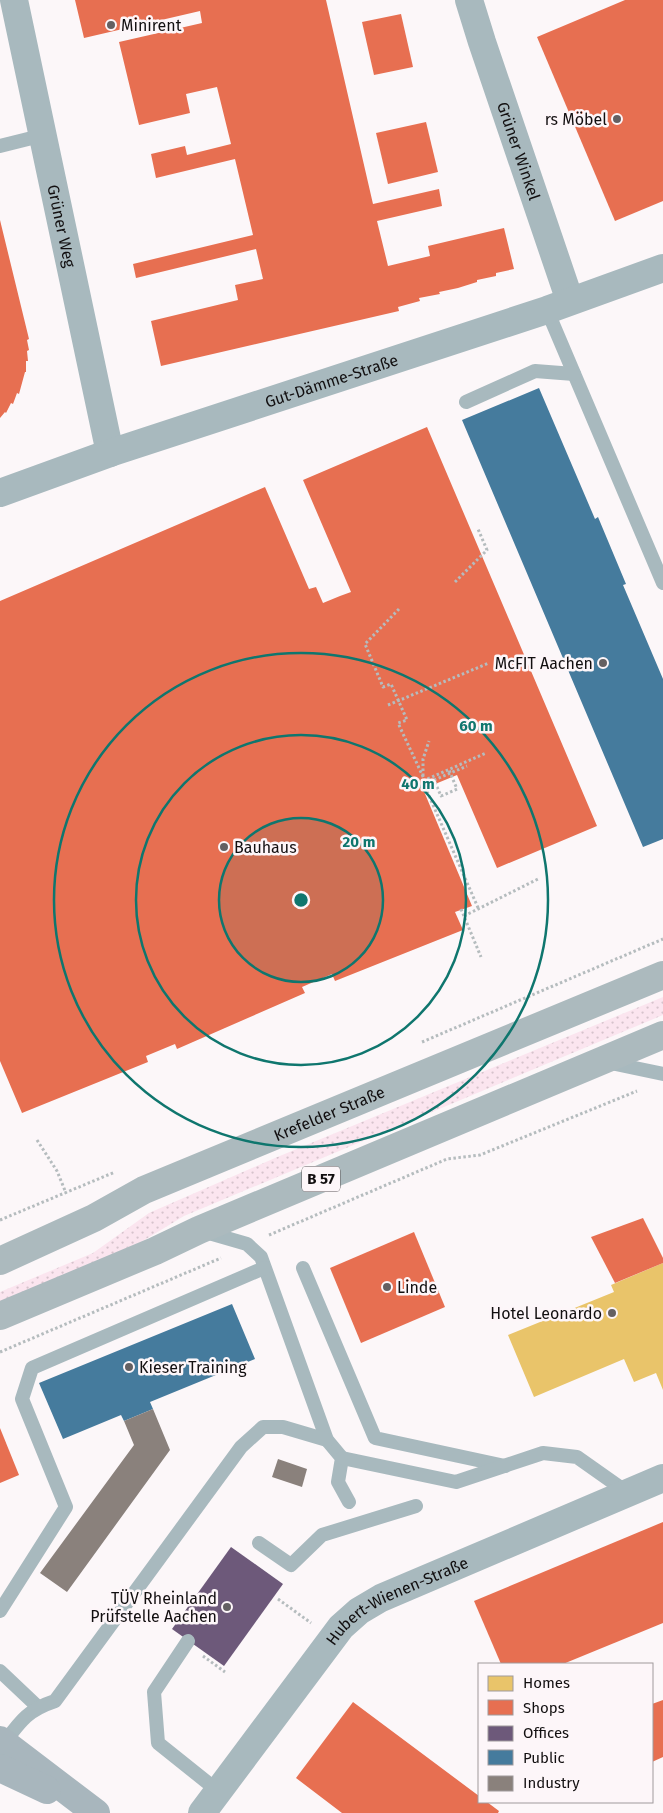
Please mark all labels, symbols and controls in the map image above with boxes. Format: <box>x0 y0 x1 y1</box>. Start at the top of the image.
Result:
place label: Minirent <box>121 16 182 35</box>
marker: Minirent <box>105 19 117 31</box>
street label: Grüner Winkel <box>493 99 545 203</box>
place label: rs Möbel <box>545 110 607 129</box>
marker: rs Möbel <box>611 113 623 125</box>
street label: Grüner Weg <box>44 183 80 270</box>
street label: Gut-Dämme-Straße <box>262 350 400 411</box>
place label: McFIT Aachen <box>495 654 593 673</box>
marker: McFIT Aachen <box>597 657 609 669</box>
text: 60 m <box>459 717 493 735</box>
text: 40 m <box>401 775 435 793</box>
text: 20 m <box>343 833 375 851</box>
place label: Bauhaus <box>234 838 297 857</box>
marker: Bauhaus <box>218 841 230 853</box>
centre of rings <box>292 891 310 909</box>
street label: Krefelder Straße <box>271 1082 387 1145</box>
road number: B 57 <box>302 1166 340 1192</box>
place label: Linde <box>397 1278 437 1297</box>
marker: Linde <box>381 1281 393 1293</box>
place label: Hotel Leonardo <box>490 1304 602 1323</box>
marker: Hotel Leonardo <box>606 1307 618 1319</box>
place label: Kieser Training <box>139 1358 247 1377</box>
marker: Kieser Training <box>123 1361 135 1373</box>
street label: Hubert-Wienen-Straße <box>322 1553 471 1649</box>
place label: TÜV Rheinland Prüfstelle Aachen <box>90 1589 217 1626</box>
marker: TÜV Rheinland Prüfstelle Aachen <box>221 1601 233 1613</box>
legend <box>478 1663 653 1803</box>
text: Homes <box>523 1674 570 1692</box>
text: Shops <box>523 1699 565 1717</box>
text: Offices <box>523 1724 569 1742</box>
text: Public <box>523 1749 565 1767</box>
text: Industry <box>523 1774 580 1792</box>

